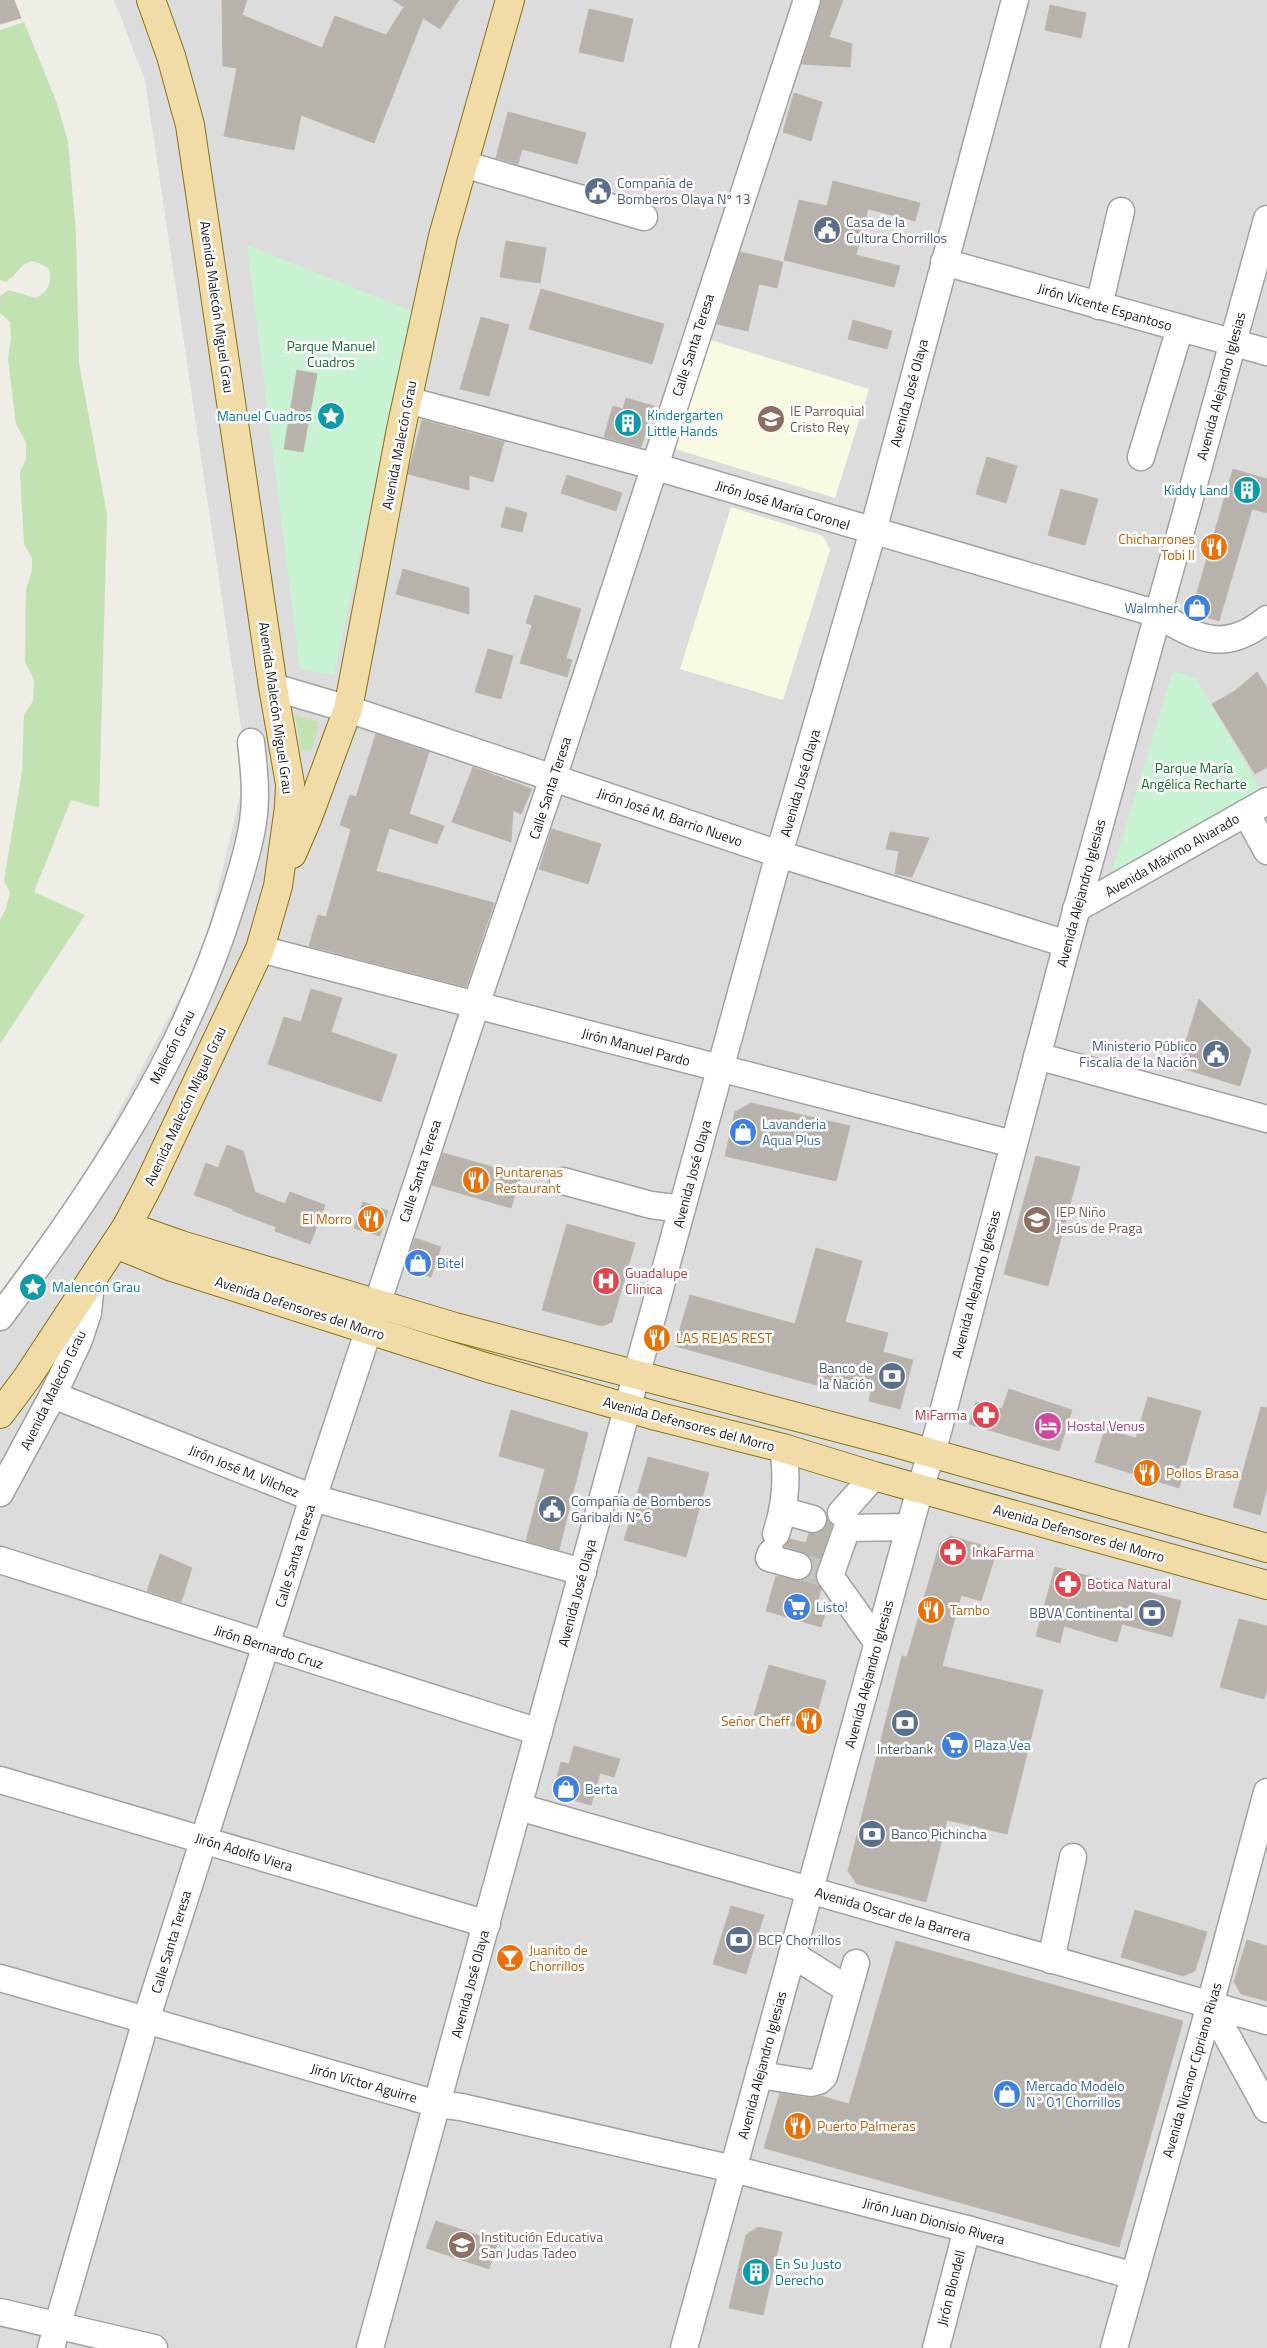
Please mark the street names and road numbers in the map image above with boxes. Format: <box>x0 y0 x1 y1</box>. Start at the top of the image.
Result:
street label: Avenida Malecón Miguel Grau <box>195 219 240 394</box>
street label: Jirón Vicente Espantoso <box>1035 277 1175 336</box>
street label: Calle Santa Teresa <box>666 291 719 399</box>
street label: Avenida Alejandro Iglesias <box>1191 309 1250 462</box>
street label: Avenida José Olaya <box>884 337 933 449</box>
street label: Avenida Malecón Grau <box>376 379 421 511</box>
street label: Jirón José María Coronel <box>713 474 853 535</box>
street label: Avenida Malecón Miguel Grau <box>254 620 299 795</box>
street label: Avenida José Olaya <box>774 727 825 839</box>
street label: Calle Santa Teresa <box>523 734 576 842</box>
street label: Jirón José M. Barrio Nuevo <box>595 782 746 851</box>
street label: Avenida Máximo Alvarado <box>1101 807 1243 902</box>
street label: Avenida Alejandro Iglesias <box>1051 816 1110 969</box>
street label: Malecón Grau <box>144 1006 199 1088</box>
street label: Jirón Manuel Pardo <box>580 1022 693 1071</box>
street label: Avenida Malecón Miguel Grau <box>138 1023 231 1189</box>
street label: Calle Santa Teresa <box>393 1117 446 1225</box>
street label: Avenida José Olaya <box>667 1118 716 1230</box>
street label: Avenida Alejandro Iglesias <box>946 1207 1005 1360</box>
street label: Avenida Defensores del Morro <box>213 1270 388 1345</box>
street label: Avenida Malecón Grau <box>14 1326 91 1453</box>
street label: Avenida Defensores del Morro <box>601 1390 777 1457</box>
street label: Jirón José M. Vilchez <box>186 1439 302 1502</box>
street label: Avenida Defensores del Morro <box>991 1498 1167 1567</box>
street label: Calle Santa Teresa <box>269 1502 320 1610</box>
street label: Avenida José Olaya <box>552 1537 601 1649</box>
street label: Avenida Alejandro Iglesias <box>839 1597 898 1750</box>
street label: Jirón Bernardo Cruz <box>212 1619 326 1674</box>
street label: Jirón Adolfo Viera <box>193 1827 296 1876</box>
street label: Avenida Oscar de la Barrera <box>813 1881 974 1946</box>
street label: Calle Santa Teresa <box>145 1888 196 1996</box>
street label: Avenida José Olaya <box>445 1928 494 2040</box>
street label: Avenida Nicanor Cipriano Rivas <box>1156 1980 1227 2160</box>
street label: Avenida Alejandro Iglesias <box>732 1988 791 2141</box>
street label: Jirón Víctor Aguirre <box>308 2057 420 2108</box>
street label: Jirón Juan Dionisio Rivera <box>861 2191 1007 2250</box>
street label: Jirón Blondell <box>931 2248 970 2328</box>

